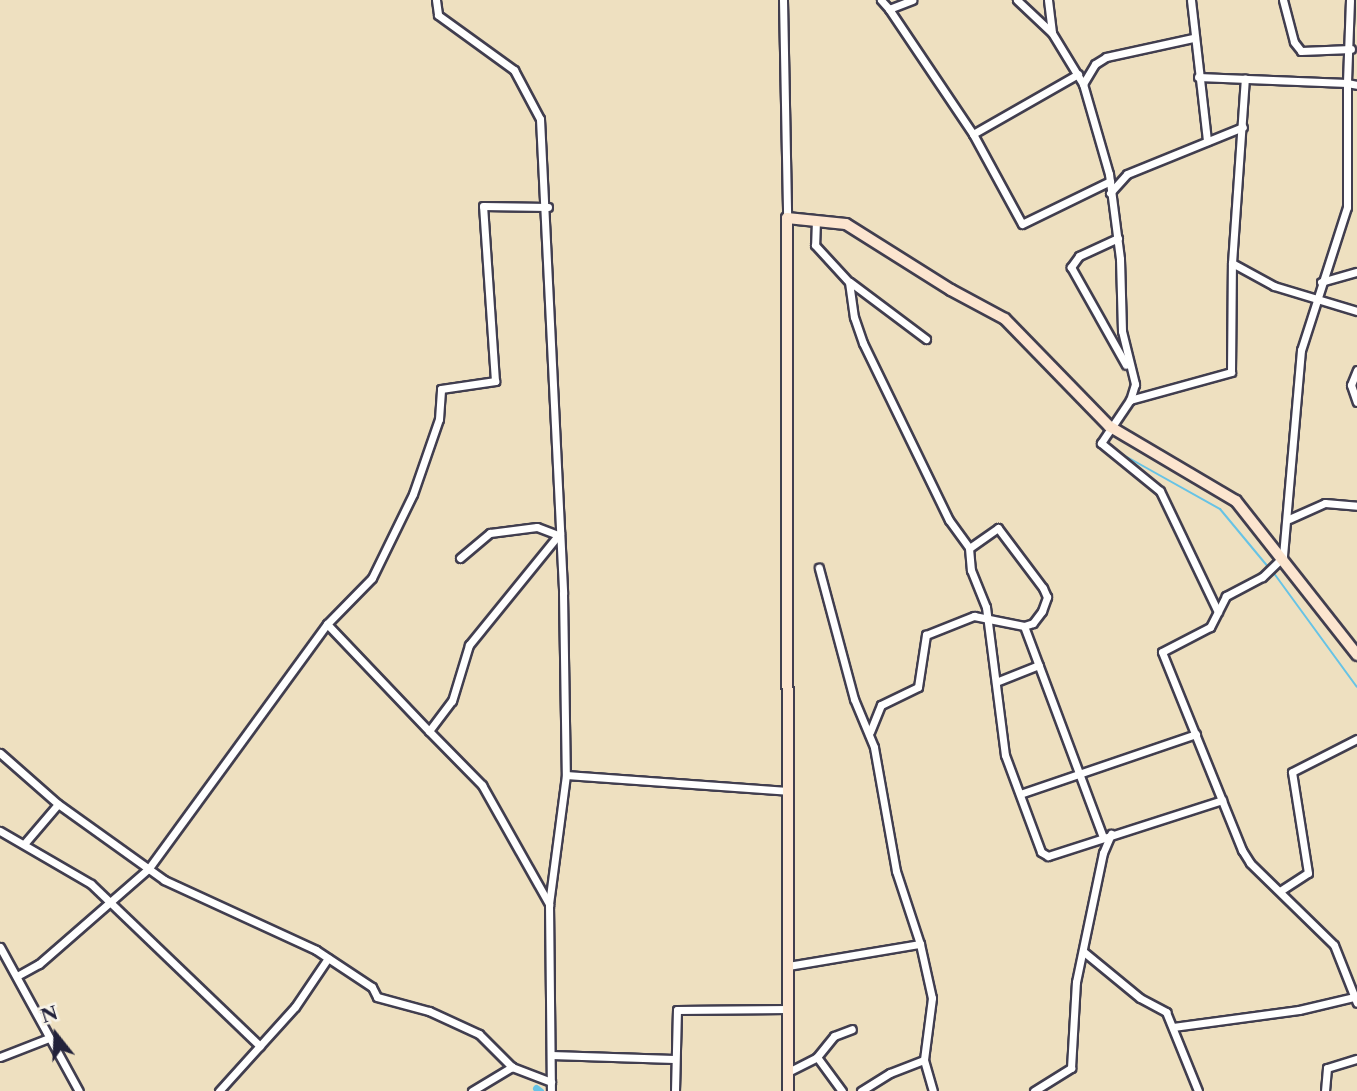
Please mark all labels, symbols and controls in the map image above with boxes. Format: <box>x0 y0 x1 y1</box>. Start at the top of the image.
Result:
north arrow <box>21 1000 91 1070</box>
text: N <box>38 1001 61 1028</box>

